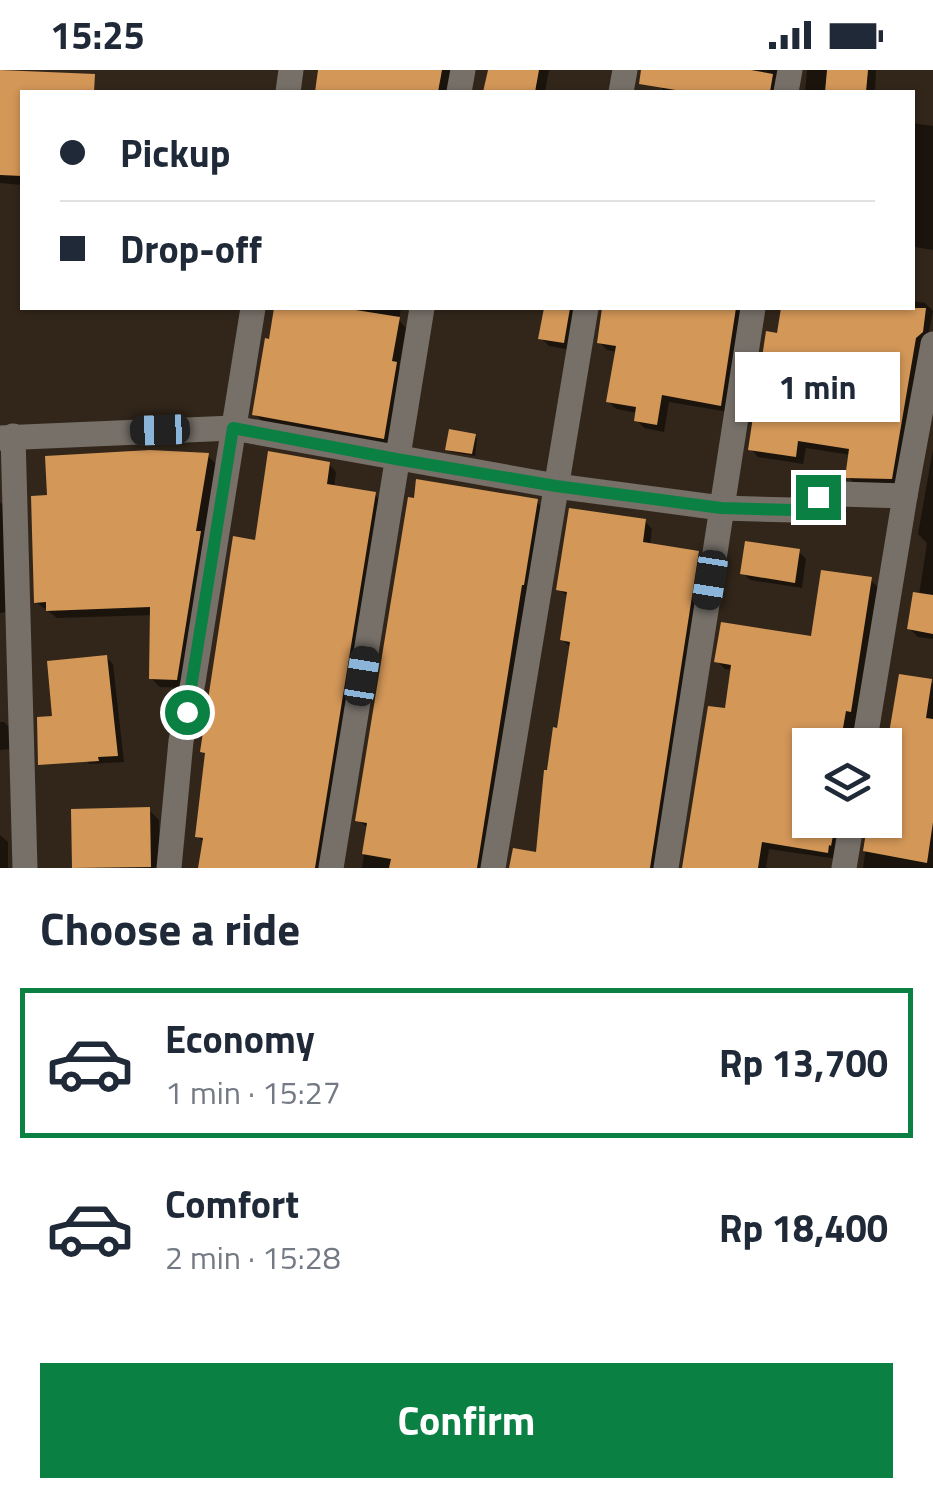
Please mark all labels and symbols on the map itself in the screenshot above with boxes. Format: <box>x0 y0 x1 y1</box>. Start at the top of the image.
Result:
callout: 1 min <box>736 352 900 422</box>
car <box>129 414 191 446</box>
route end <box>796 475 841 520</box>
car <box>690 548 730 612</box>
car <box>342 644 382 708</box>
route start <box>165 690 210 735</box>

